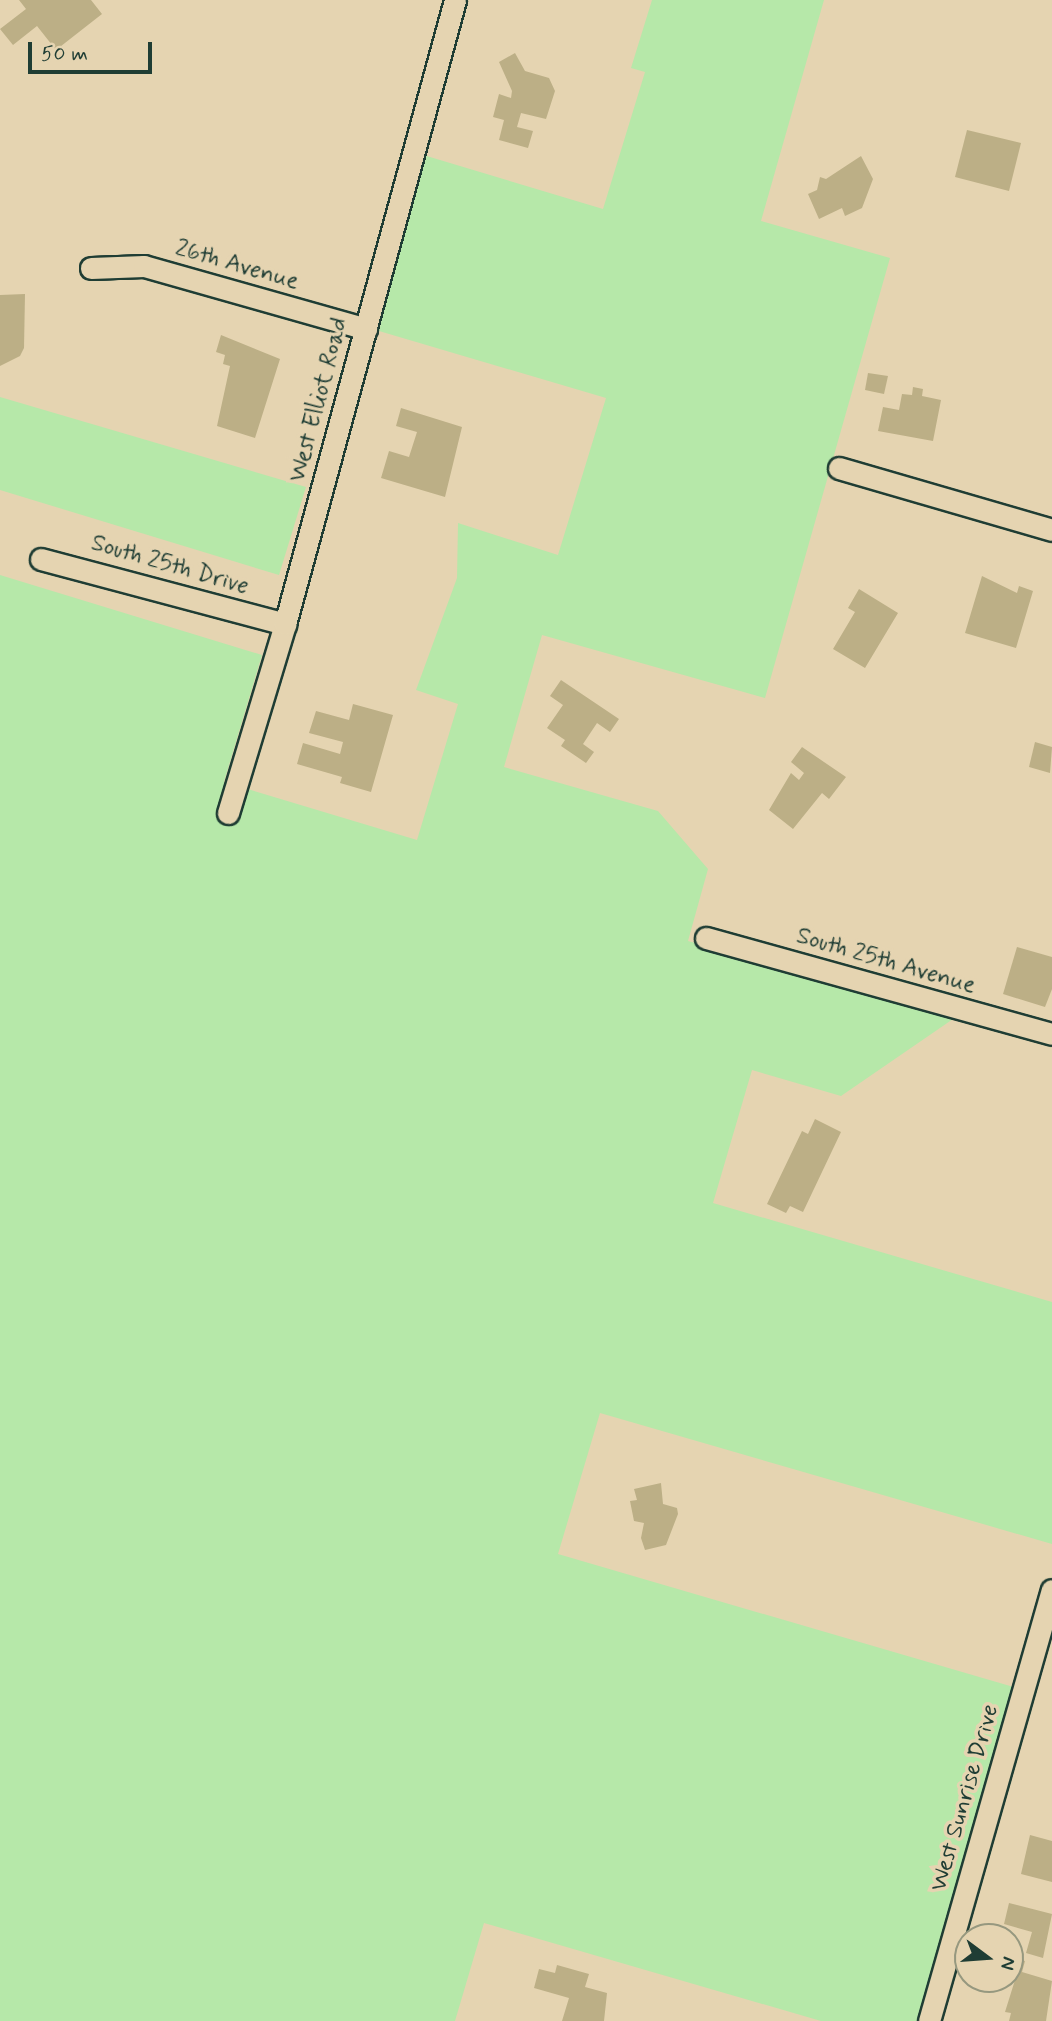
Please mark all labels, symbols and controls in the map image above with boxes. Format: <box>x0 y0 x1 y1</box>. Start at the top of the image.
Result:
scale bar <box>32 28 156 72</box>
text: 50 m <box>41 40 88 68</box>
street label: 26th Avenue <box>172 234 302 296</box>
street label: West Elliot Road <box>283 316 355 484</box>
street label: South 25th Drive <box>88 529 252 601</box>
street label: South 25th Avenue <box>793 922 979 1000</box>
street label: West Sunrise Drive <box>925 1702 1005 1894</box>
north arrow <box>954 1923 1024 1993</box>
text: N <box>994 1954 1022 1973</box>

